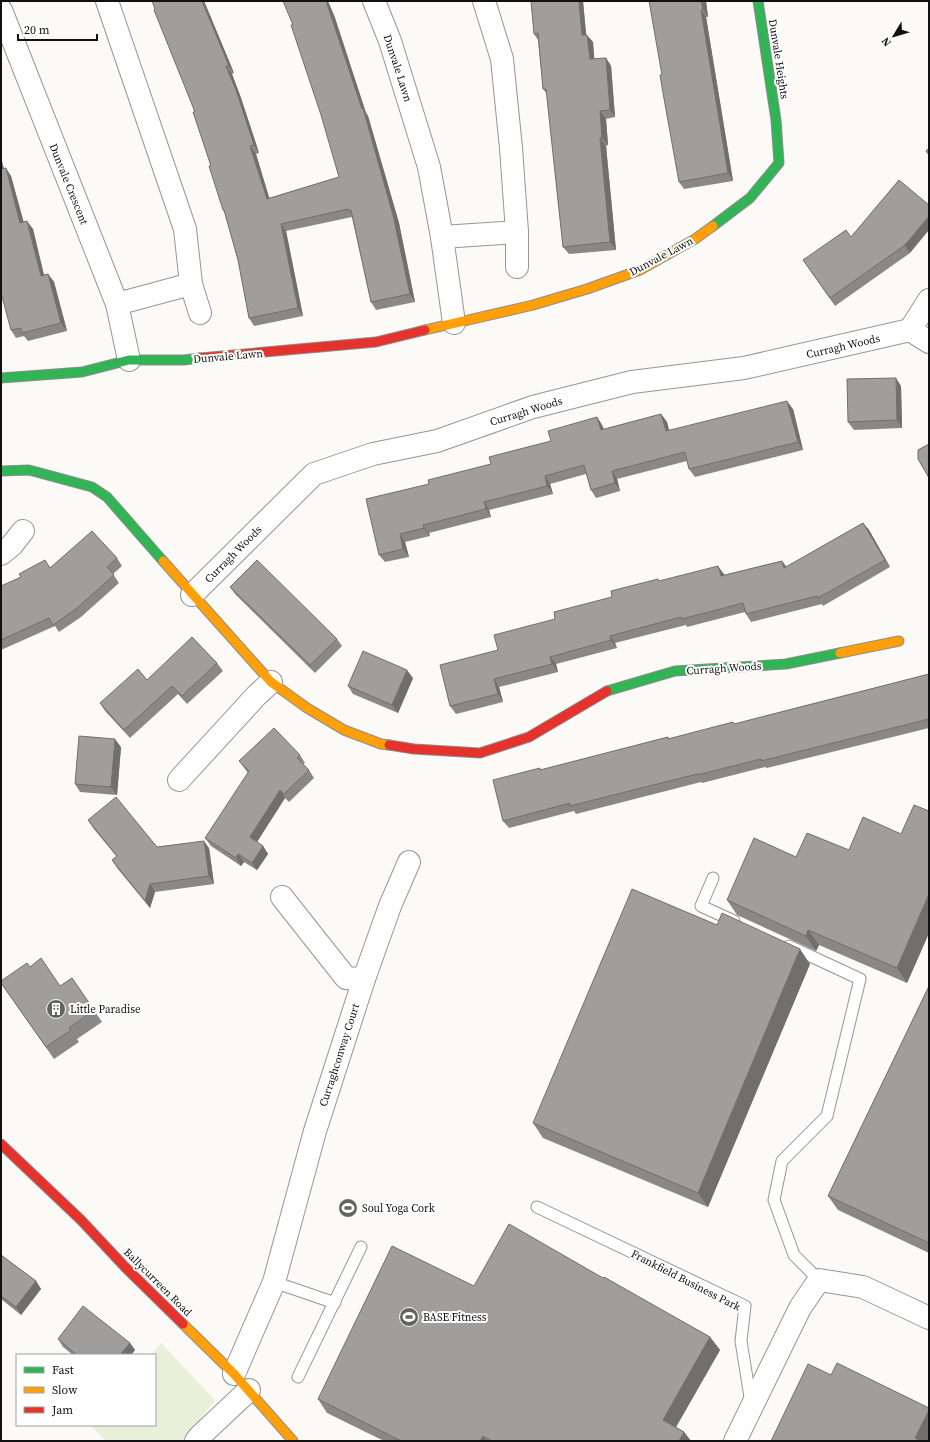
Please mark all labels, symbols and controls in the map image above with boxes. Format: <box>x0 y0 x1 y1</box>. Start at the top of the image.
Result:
scale bar <box>18 16 97 42</box>
north arrow <box>874 16 914 56</box>
street label: Dunvale Heights <box>765 18 792 100</box>
text: 20 m <box>24 22 50 38</box>
street label: Dunvale Lawn <box>380 33 416 104</box>
text: N <box>878 34 895 50</box>
street label: Dunvale Crescent <box>45 141 92 227</box>
street label: Dunvale Lawn <box>627 233 696 279</box>
street label: Curragh Woods <box>805 331 882 362</box>
street label: Dunvale Lawn <box>193 346 264 367</box>
street label: Curragh Woods <box>488 393 565 430</box>
street label: Curragh Woods <box>201 522 265 586</box>
street label: Curragh Woods <box>686 658 762 679</box>
building icon: Little Paradise <box>45 998 67 1020</box>
street label: Curraghconway Court <box>316 1001 363 1109</box>
place label: Little Paradise <box>70 1002 141 1017</box>
sports icon: Soul Yoga Cork <box>337 1197 359 1219</box>
place label: Soul Yoga Cork <box>362 1201 436 1216</box>
street label: Ballycurreen Road <box>120 1245 196 1320</box>
street label: Frankfield Business Park <box>628 1246 744 1315</box>
sports icon: BASE Fitness <box>398 1306 420 1328</box>
place label: BASE Fitness <box>423 1310 487 1325</box>
legend <box>16 1354 156 1426</box>
text: Fast <box>52 1362 74 1378</box>
text: Slow <box>52 1382 78 1398</box>
text: Jam <box>51 1402 73 1418</box>

